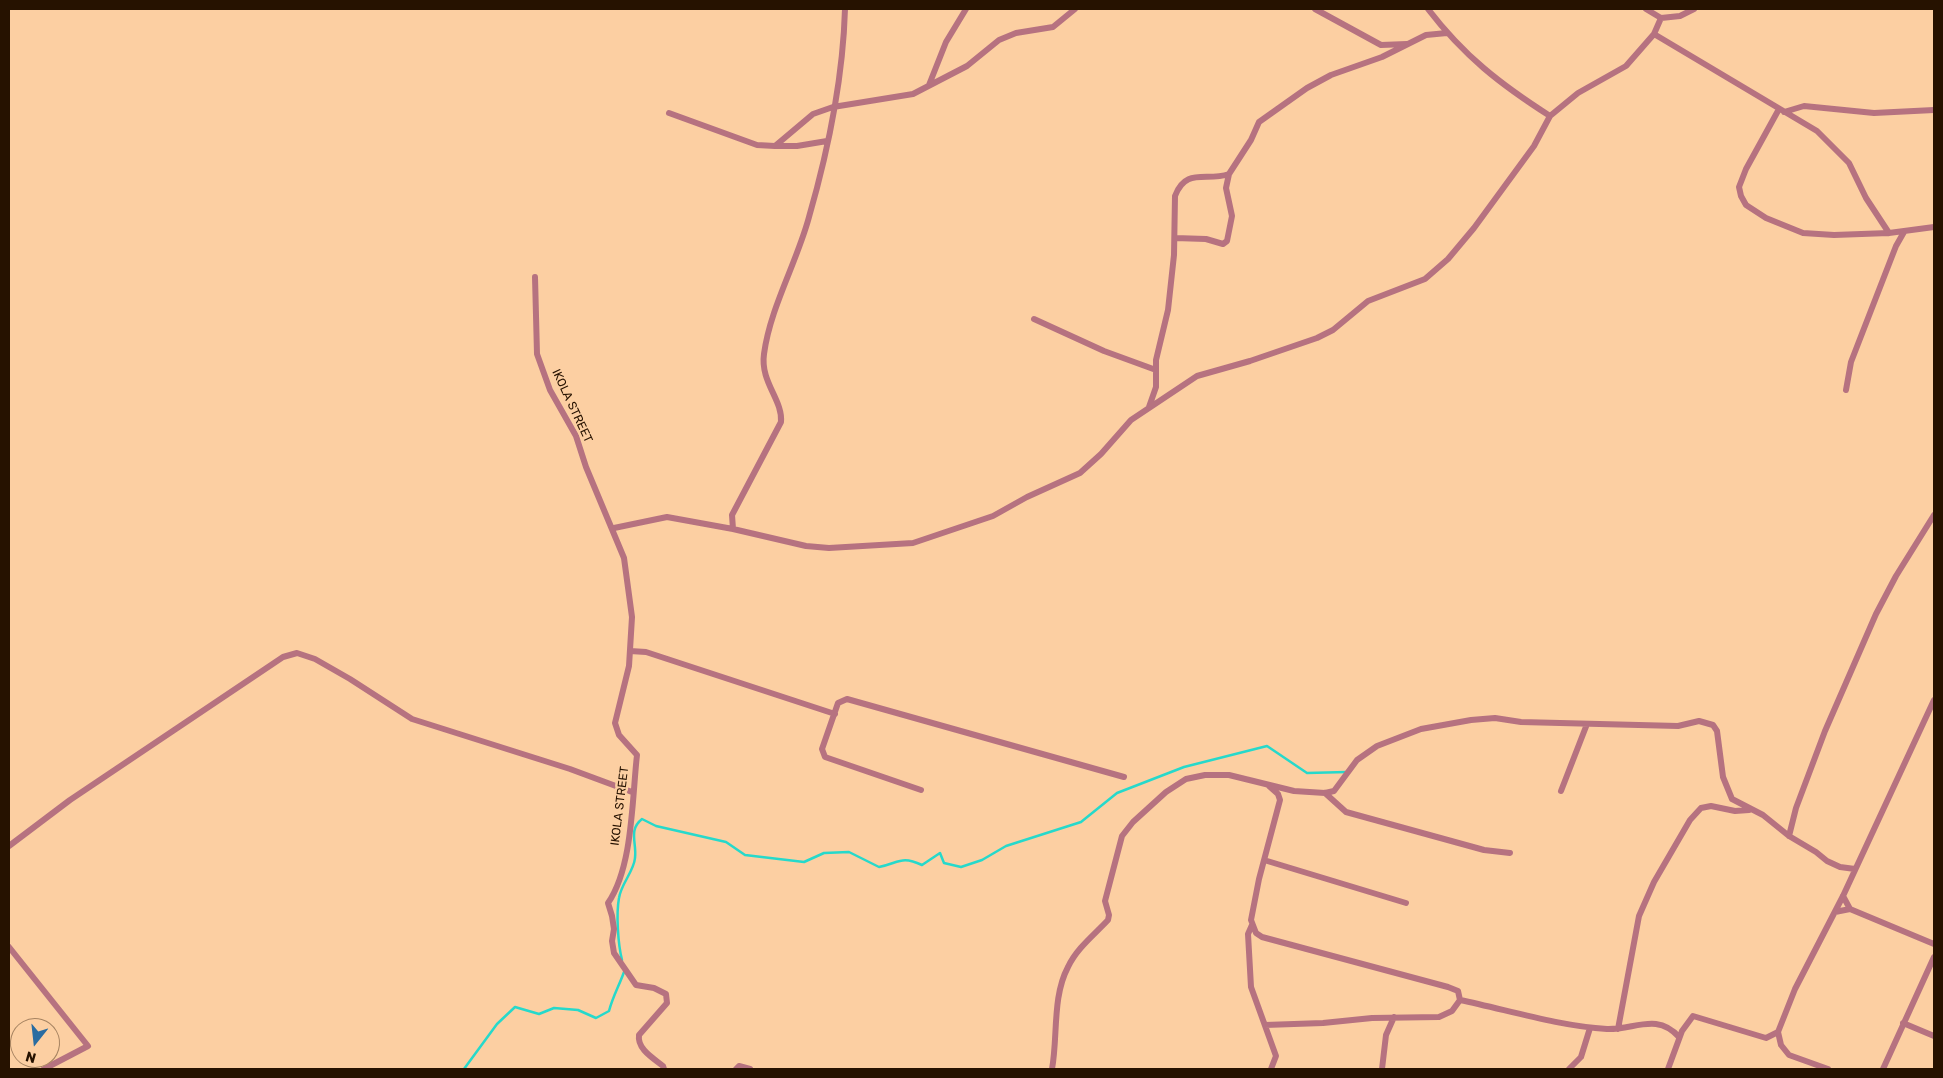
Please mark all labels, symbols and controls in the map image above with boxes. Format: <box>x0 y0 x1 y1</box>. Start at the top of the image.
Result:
street label: IKOLA STREET <box>549 367 595 445</box>
street label: IKOLA STREET <box>608 766 632 846</box>
north arrow <box>10 1018 60 1068</box>
text: N <box>24 1047 38 1067</box>

